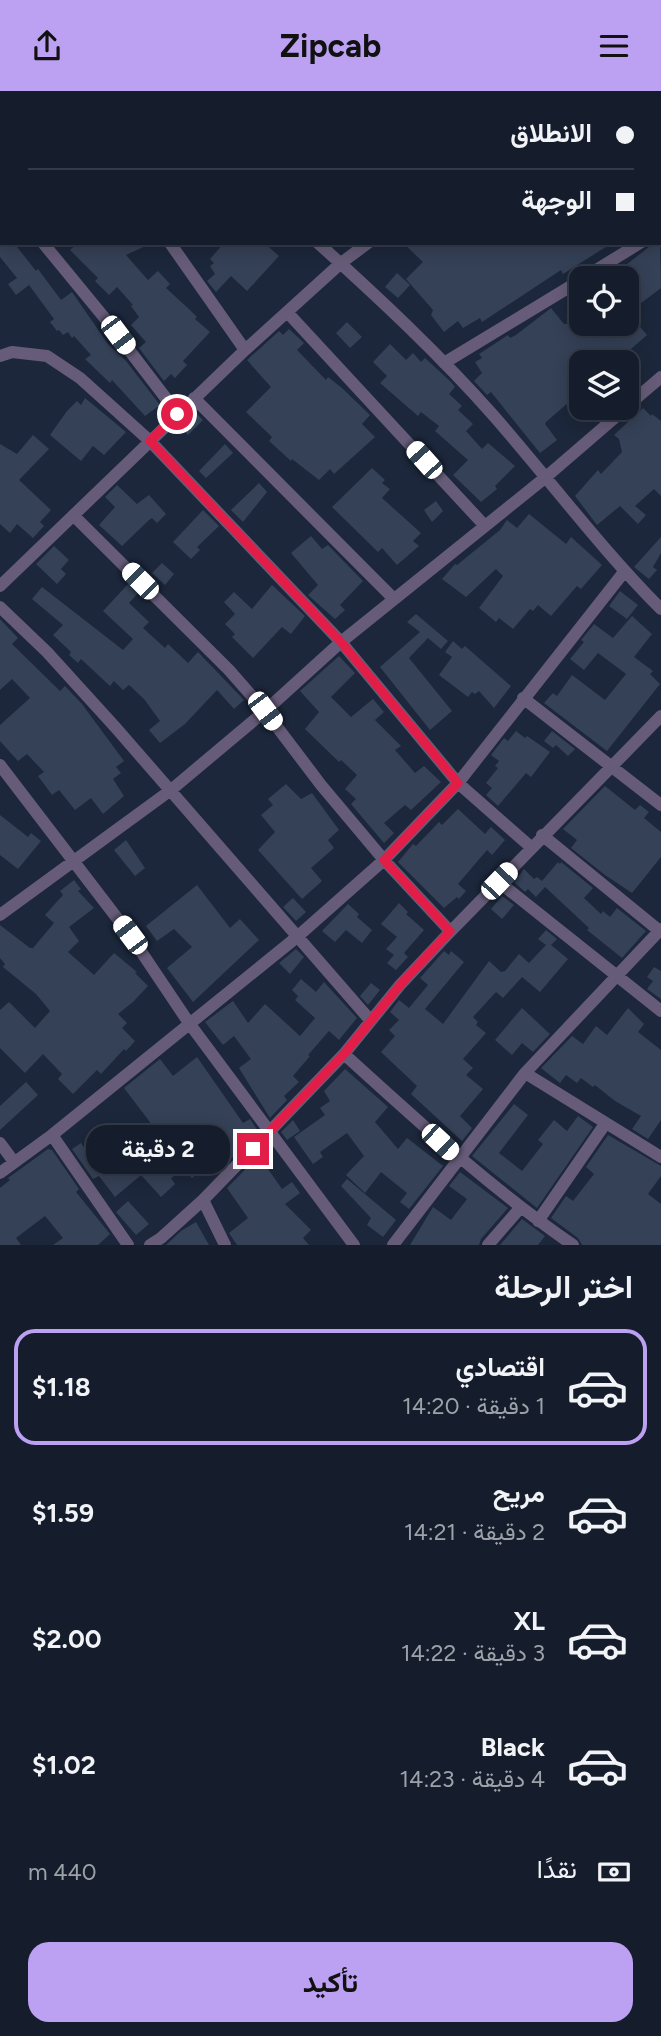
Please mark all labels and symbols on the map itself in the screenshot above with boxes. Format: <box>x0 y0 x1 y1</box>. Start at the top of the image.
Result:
car <box>97 312 140 358</box>
route start <box>161 398 193 430</box>
car <box>403 437 446 483</box>
car <box>118 559 163 603</box>
car <box>244 688 287 734</box>
car <box>477 859 522 903</box>
car <box>109 912 152 958</box>
car <box>418 1120 463 1164</box>
callout: 2 دقيقة <box>85 1125 229 1173</box>
route end <box>237 1133 269 1165</box>

